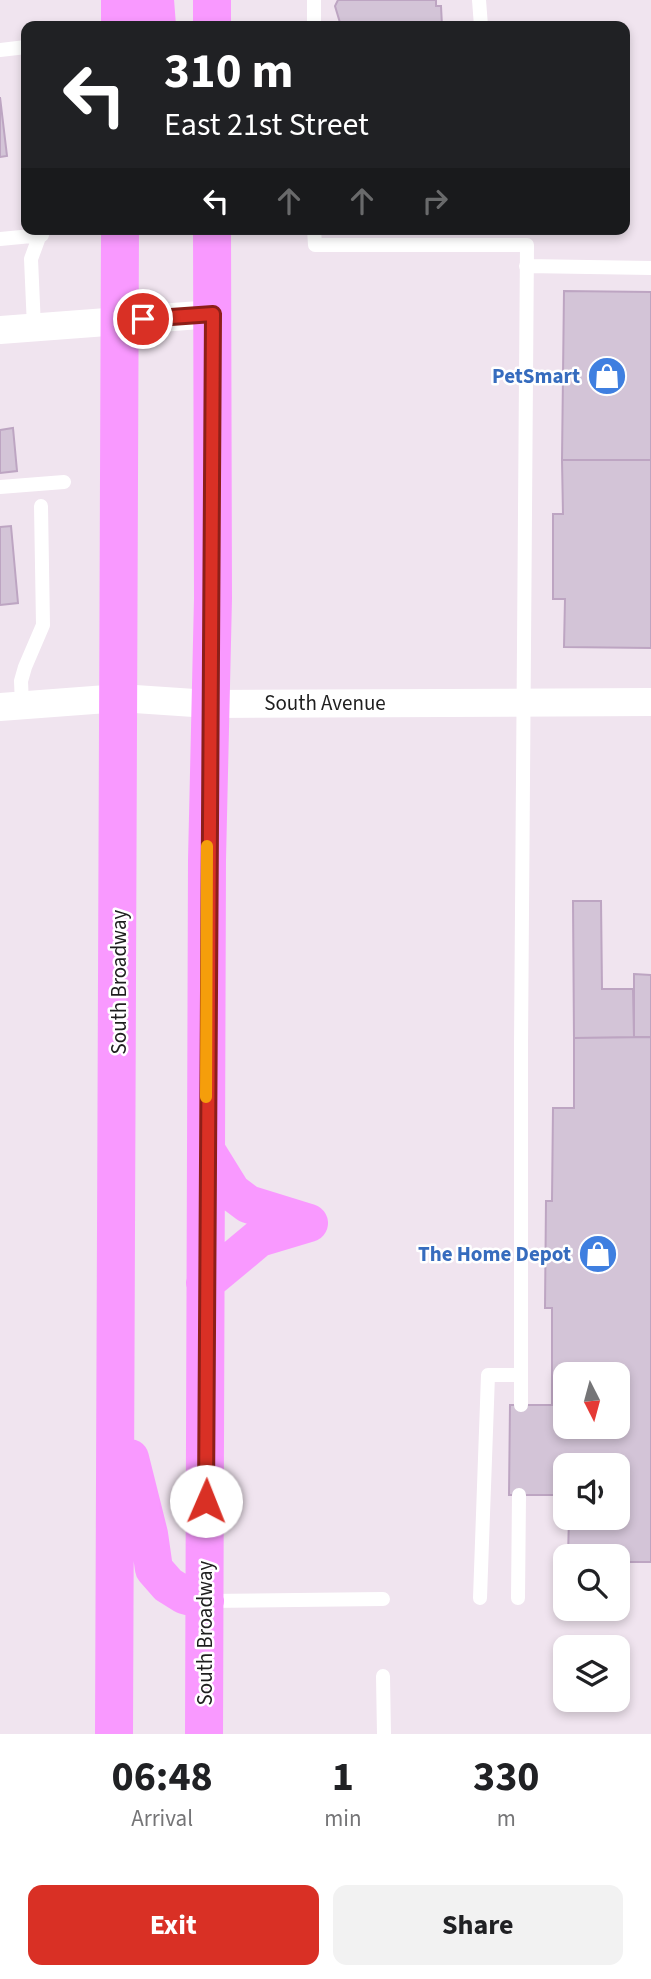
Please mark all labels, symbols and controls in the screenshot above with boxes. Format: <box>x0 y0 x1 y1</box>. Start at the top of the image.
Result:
text: 310 m <box>164 37 293 107</box>
icon: left <box>49 49 140 140</box>
text: East 21st Street <box>164 102 369 148</box>
icon: left <box>197 182 235 220</box>
icon: ahead <box>270 182 308 220</box>
icon: ahead <box>343 182 381 220</box>
icon: right <box>416 182 454 220</box>
pin <box>113 289 173 349</box>
icon: arrive <box>124 300 162 338</box>
shop icon: PetSmart <box>586 355 628 397</box>
place label: PetSmart <box>492 361 580 391</box>
street label: South Avenue <box>264 688 386 718</box>
street label: South Broadway <box>104 909 134 1054</box>
shop icon: The Home Depot <box>577 1233 619 1275</box>
place label: The Home Depot <box>418 1239 571 1269</box>
north arrow <box>553 1362 630 1438</box>
map controls <box>553 1362 630 1712</box>
button: sound <box>553 1453 630 1530</box>
position arrow <box>169 1464 243 1538</box>
button: search <box>553 1544 630 1621</box>
street label: South Broadway <box>190 1560 220 1705</box>
button: layers <box>553 1635 630 1712</box>
text: 06:48 <box>111 1747 213 1807</box>
text: 1 <box>332 1747 354 1807</box>
text: 330 <box>473 1747 540 1807</box>
text: Arrival <box>131 1802 193 1835</box>
text: min <box>324 1802 362 1835</box>
text: m <box>497 1802 516 1835</box>
button: Exit <box>28 1885 319 1965</box>
button: Share <box>333 1885 623 1965</box>

